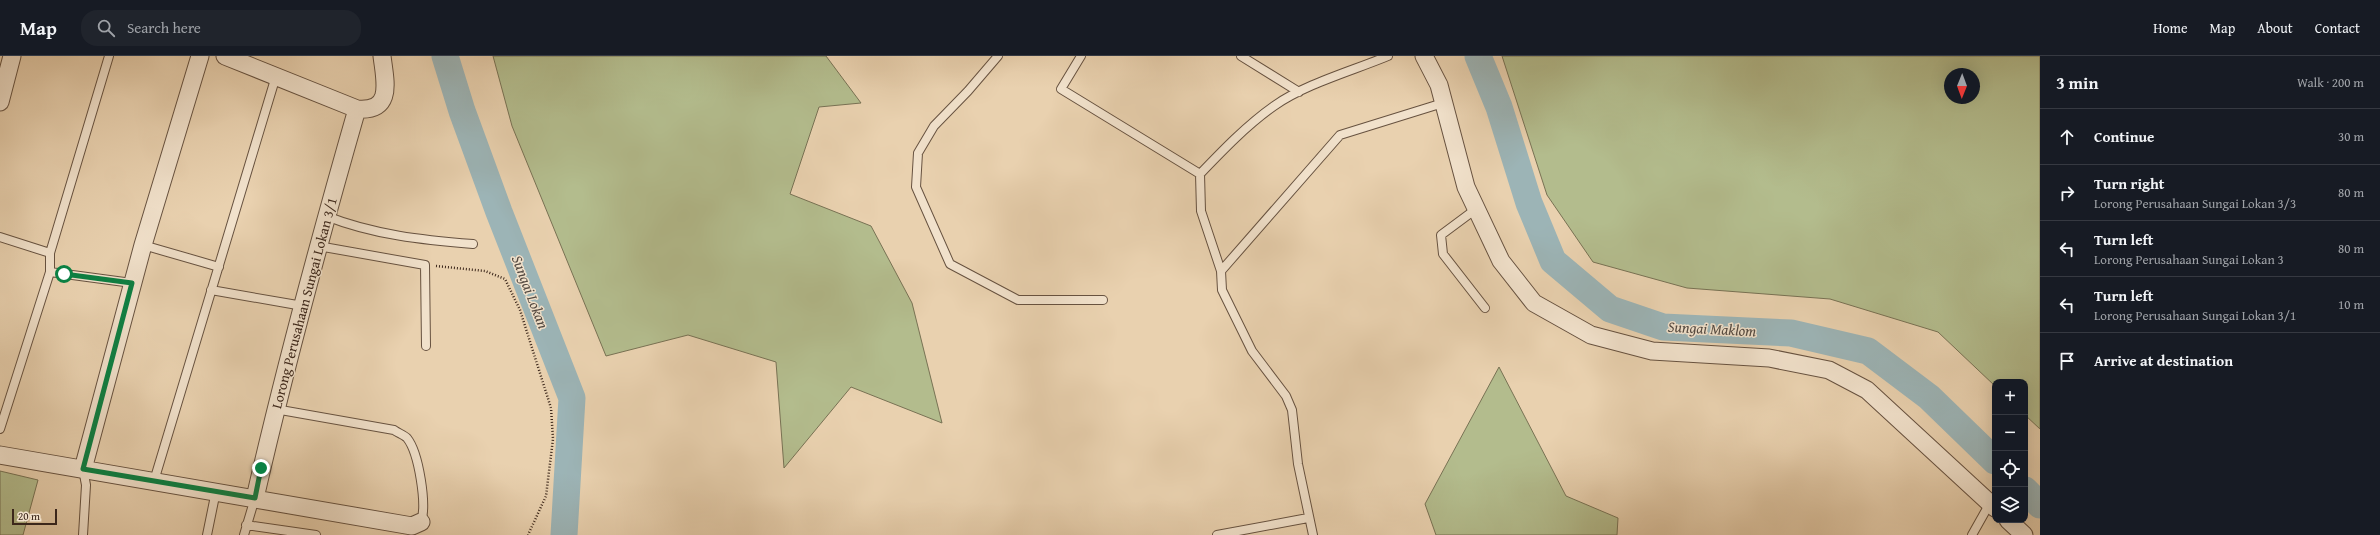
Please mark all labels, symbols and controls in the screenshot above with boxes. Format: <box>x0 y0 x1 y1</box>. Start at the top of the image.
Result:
search box <box>81 10 361 46</box>
text: Map <box>20 14 57 42</box>
icon: search <box>95 17 117 39</box>
text: Search here <box>127 17 201 38</box>
text: Home <box>2153 18 2188 38</box>
text: Map <box>2210 18 2235 38</box>
text: About <box>2257 18 2293 38</box>
text: Contact <box>2315 18 2360 38</box>
north arrow <box>1944 68 1980 104</box>
text: 3 min <box>2056 70 2098 95</box>
text: Walk · 200 m <box>2297 73 2364 92</box>
icon: ahead <box>2056 126 2078 148</box>
text: Continue <box>2094 126 2155 147</box>
text: 30 m <box>2338 127 2364 146</box>
text: Turn right <box>2094 173 2165 194</box>
icon: right <box>2056 182 2078 204</box>
text: 80 m <box>2338 183 2364 202</box>
text: Lorong Perusahaan Sungai Lokan 3/3 <box>2094 194 2296 213</box>
street label: Lorong Perusahaan Sungai Lokan 3/1 <box>266 195 342 411</box>
text: Turn left <box>2094 229 2153 250</box>
icon: left <box>2056 238 2078 260</box>
text: 80 m <box>2338 239 2364 258</box>
text: Lorong Perusahaan Sungai Lokan 3 <box>2094 250 2284 269</box>
water label: Sungai Lokan <box>507 252 554 332</box>
route start <box>55 265 73 283</box>
text: Turn left <box>2094 285 2153 306</box>
icon: left <box>2056 294 2078 316</box>
text: 10 m <box>2338 295 2364 314</box>
text: Lorong Perusahaan Sungai Lokan 3/1 <box>2094 306 2296 325</box>
water label: Sungai Maklom <box>1667 316 1757 341</box>
icon: arrive <box>2056 350 2078 372</box>
text: Arrive at destination <box>2094 350 2233 371</box>
map controls <box>1992 379 2028 523</box>
button: + <box>1992 379 2028 415</box>
button: − <box>1992 415 2028 451</box>
button: locate <box>1992 451 2028 487</box>
route end <box>252 459 270 477</box>
button: layers <box>1992 487 2028 523</box>
scale bar <box>12 507 57 526</box>
text: 20 m <box>18 508 40 524</box>

